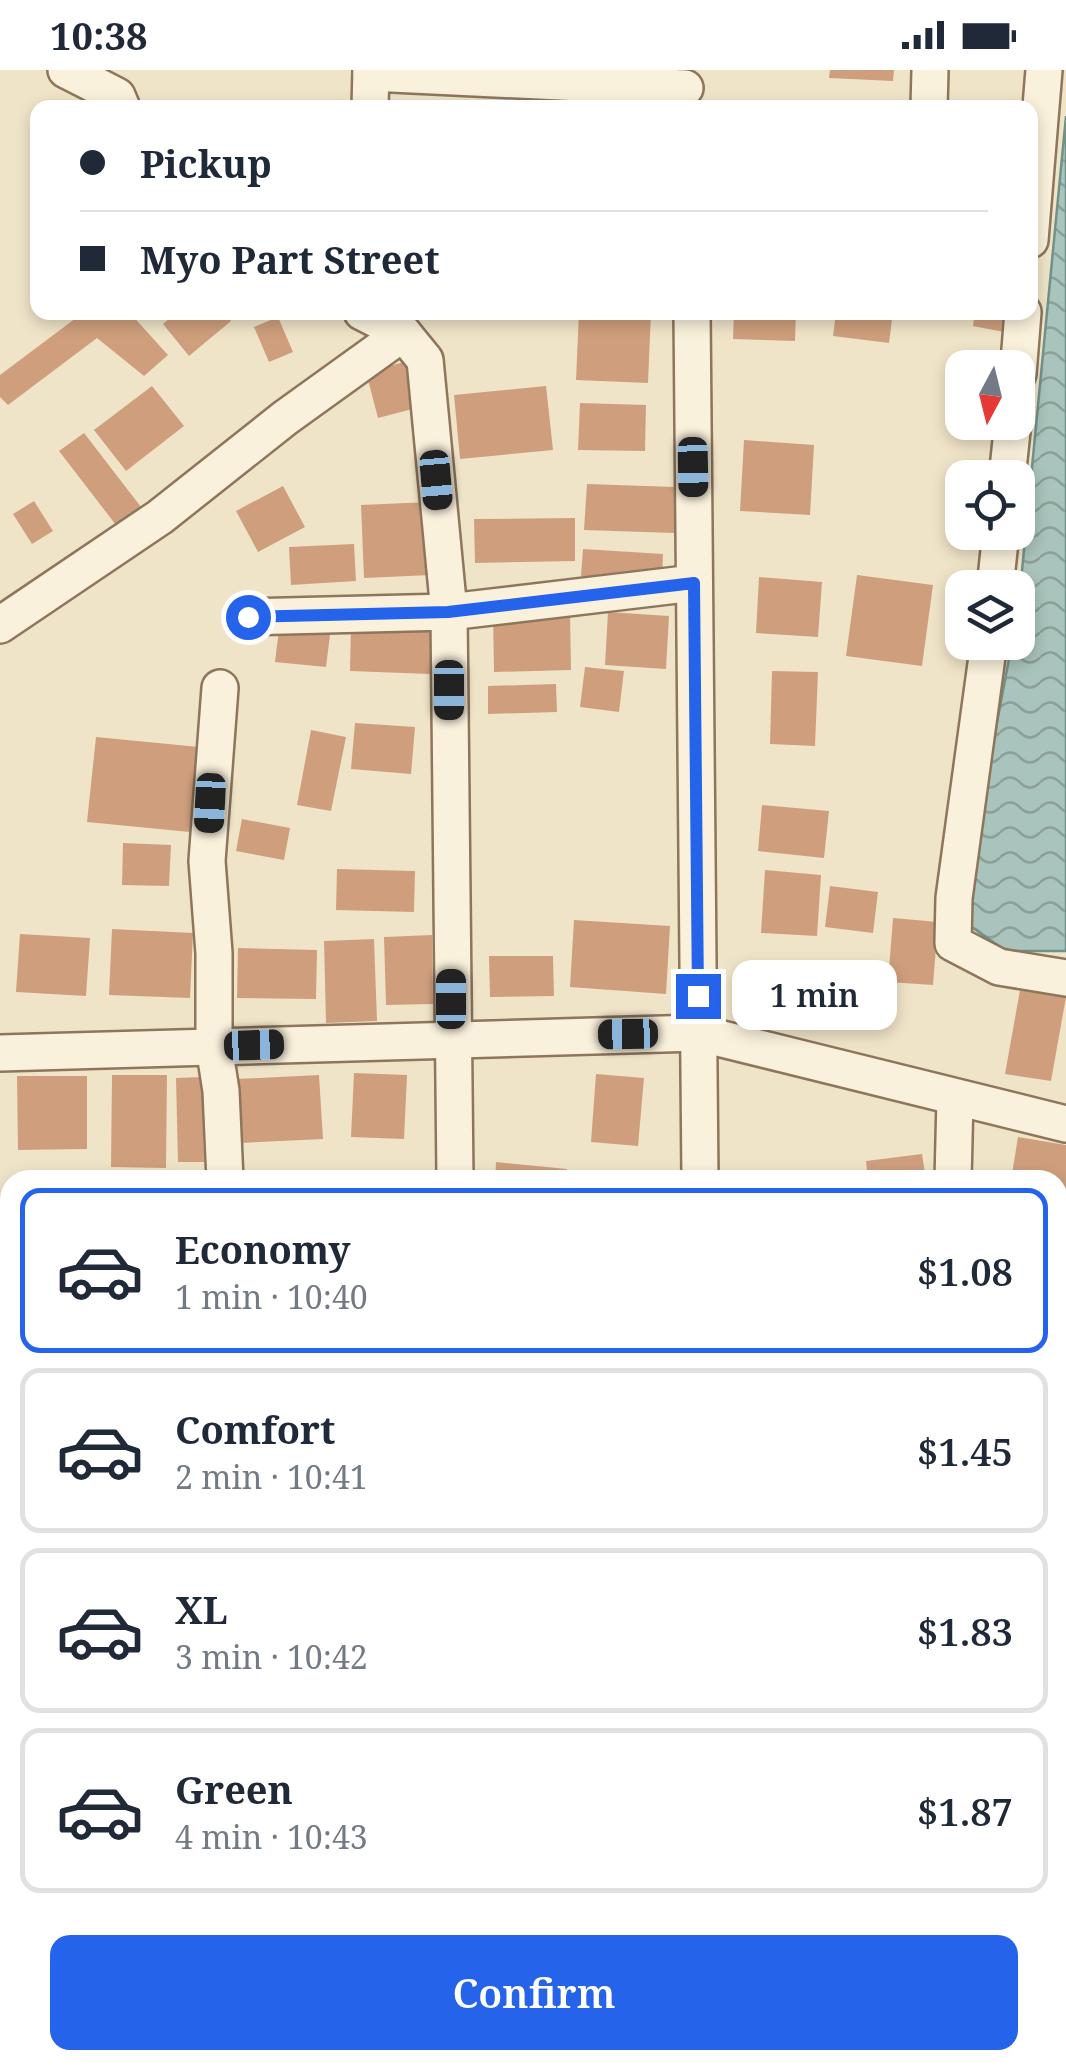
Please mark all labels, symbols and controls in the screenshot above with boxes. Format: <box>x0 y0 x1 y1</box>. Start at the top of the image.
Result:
text: 10:38 <box>50 9 147 61</box>
text: Pickup <box>140 137 272 189</box>
text: Myo Part Street <box>140 233 440 285</box>
north arrow <box>945 350 1035 440</box>
map controls <box>945 350 1035 660</box>
car <box>677 437 709 497</box>
car <box>418 449 454 511</box>
button: locate <box>945 460 1035 550</box>
button: layers <box>945 570 1035 660</box>
route start <box>226 595 271 640</box>
car <box>434 660 464 720</box>
car <box>193 772 227 834</box>
callout: 1 min <box>733 961 898 1031</box>
car <box>436 969 466 1029</box>
text: 1 min <box>770 973 859 1016</box>
route end <box>676 974 721 1019</box>
car <box>598 1018 658 1050</box>
car <box>223 1029 285 1061</box>
text: Economy <box>175 1223 351 1275</box>
icon: car <box>55 1226 145 1316</box>
text: $1.08 <box>917 1245 1013 1297</box>
text: 1 min · 10:40 <box>175 1275 368 1318</box>
text: Comfort <box>175 1403 335 1455</box>
icon: car <box>55 1406 145 1496</box>
text: $1.45 <box>917 1425 1013 1477</box>
text: 2 min · 10:41 <box>175 1455 368 1498</box>
text: XL <box>175 1583 228 1635</box>
icon: car <box>55 1586 145 1676</box>
text: $1.83 <box>917 1605 1013 1657</box>
text: 3 min · 10:42 <box>175 1635 368 1678</box>
text: Green <box>175 1763 293 1815</box>
icon: car <box>55 1766 145 1856</box>
text: $1.87 <box>917 1785 1013 1837</box>
text: 4 min · 10:43 <box>175 1815 368 1858</box>
button: Confirm <box>50 1935 1018 2050</box>

